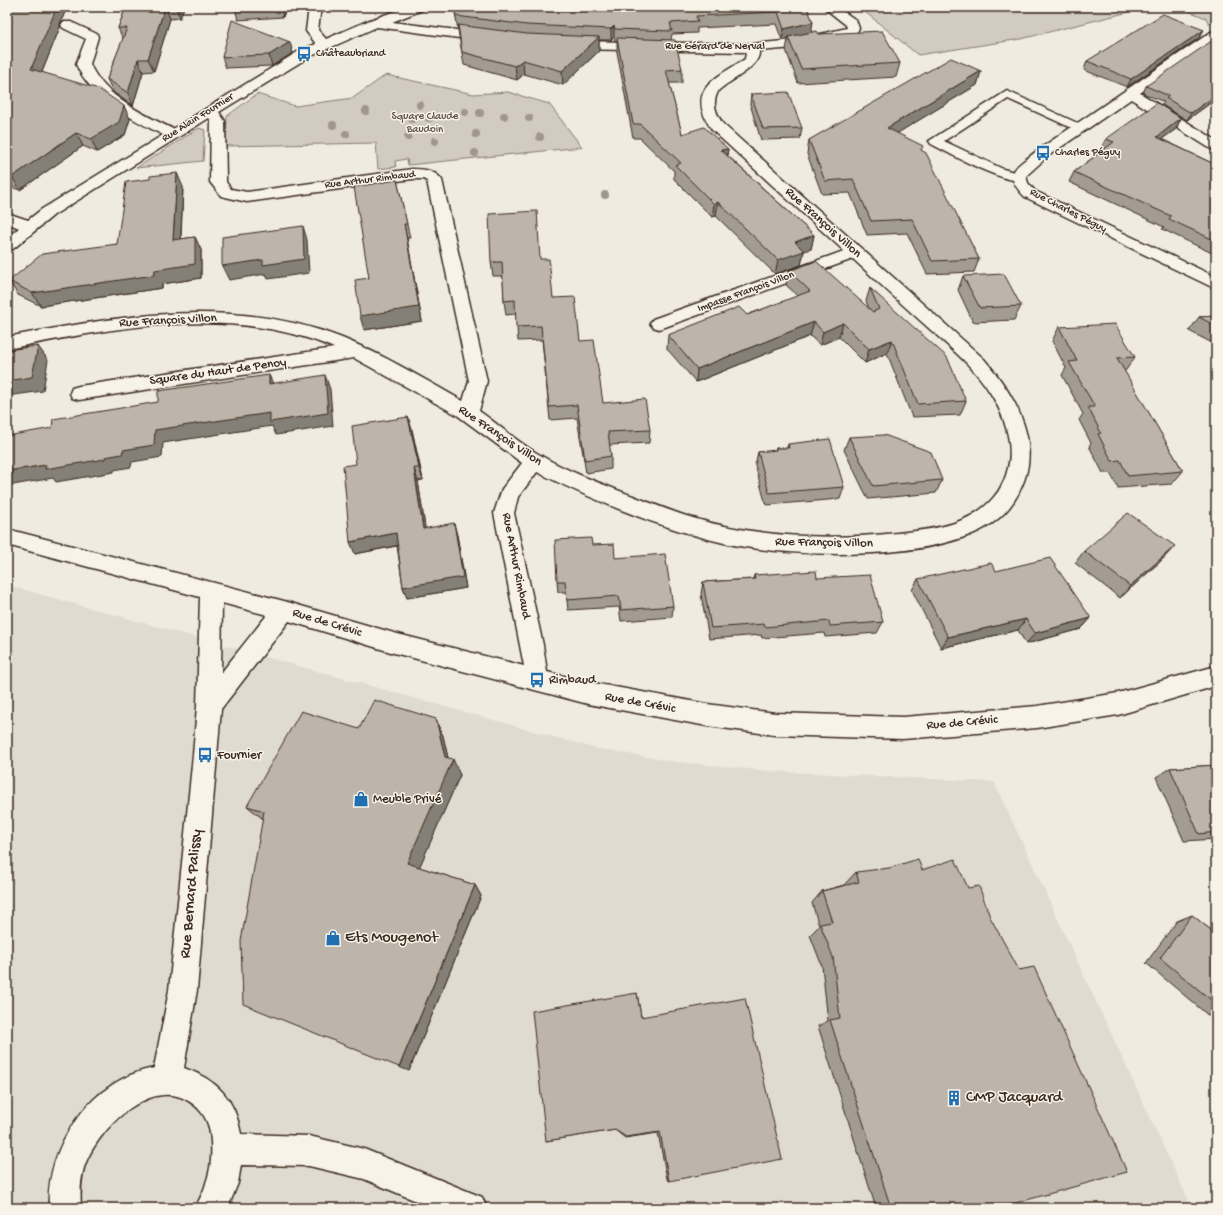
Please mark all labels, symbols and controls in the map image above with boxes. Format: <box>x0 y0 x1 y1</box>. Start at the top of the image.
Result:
street label: Rue Gérard de Nerval <box>665 41 765 53</box>
bus stop icon: Châteaubriand <box>295 45 313 63</box>
place label: Châteaubriand <box>316 48 387 60</box>
street label: Rue Alain Fournier <box>160 91 237 145</box>
park label: Square Claude Baudoin <box>392 111 459 136</box>
bus stop icon: Charles Péguy <box>1034 144 1052 162</box>
place label: Charles Péguy <box>1055 147 1121 159</box>
street label: Rue Arthur Rimbaud <box>324 168 417 192</box>
street label: Rue François Villon <box>782 185 865 262</box>
street label: Rue Charles Péguy <box>1028 186 1109 236</box>
street label: Impasse François Villon <box>696 269 797 315</box>
street label: Rue François Villon <box>119 311 218 331</box>
street label: Square du Haut de Penoy <box>149 355 288 389</box>
street label: Rue François Villon <box>455 402 545 470</box>
street label: Rue Arthur Rimbaud <box>498 512 534 622</box>
street label: Rue François Villon <box>775 535 874 551</box>
street label: Rue de Crévic <box>291 605 364 641</box>
bus stop icon: Rimbaud <box>528 671 546 689</box>
place label: Rimbaud <box>549 673 597 688</box>
street label: Rue de Crévic <box>604 689 677 717</box>
street label: Rue de Crévic <box>926 712 999 734</box>
bus stop icon: Fournier <box>196 746 214 764</box>
place label: Fournier <box>216 748 263 763</box>
shop icon: Meuble Privé <box>352 790 370 808</box>
place label: Meuble Privé <box>373 792 442 807</box>
street label: Rue Bernard Palissy <box>177 828 207 959</box>
shop icon: Ets Mougenot <box>324 929 342 947</box>
place label: Ets Mougenot <box>345 929 439 948</box>
building icon: CMP Jacquard <box>945 1089 963 1107</box>
place label: CMP Jacquard <box>966 1089 1064 1108</box>

